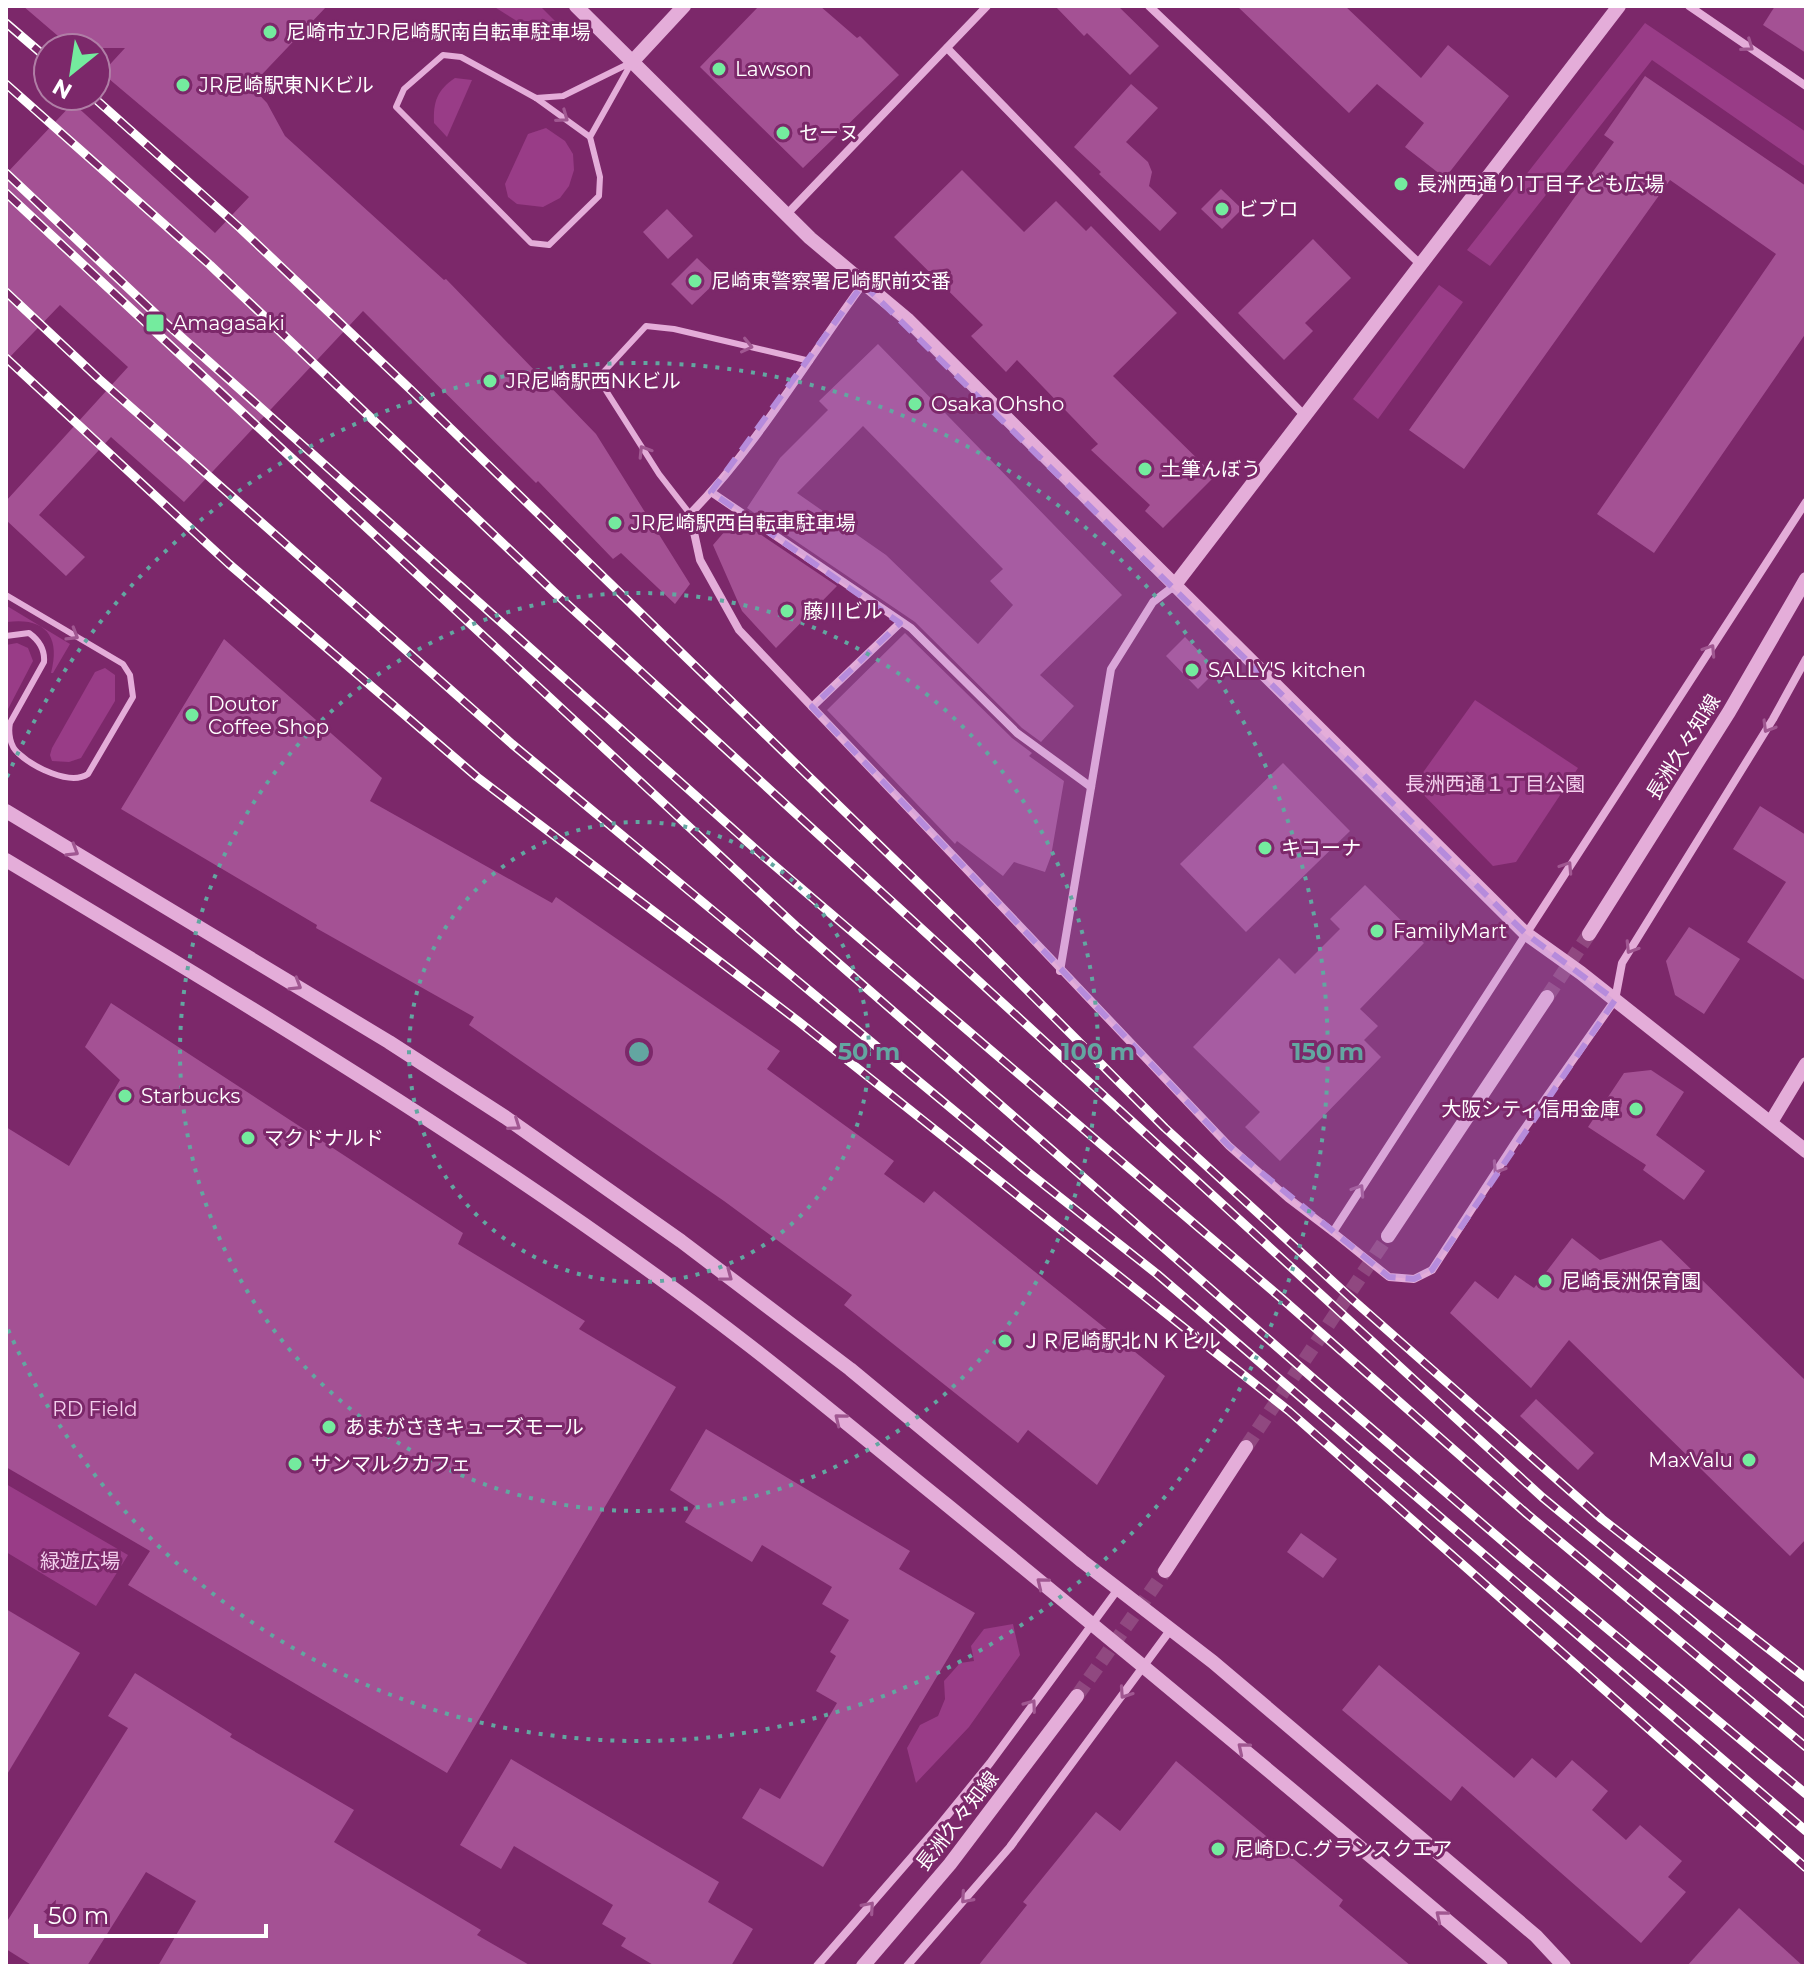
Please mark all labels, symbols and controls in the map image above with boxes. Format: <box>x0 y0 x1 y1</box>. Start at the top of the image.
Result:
place label: 尼崎市立JR尼崎駅南自転車駐車場 <box>286 20 590 44</box>
marker: 尼崎市立JR尼崎駅南自転車駐車場 <box>261 23 279 41</box>
north arrow <box>32 32 112 112</box>
one-way arrow <box>1739 36 1753 51</box>
place label: Lawson <box>735 57 812 81</box>
marker: Lawson <box>710 60 728 78</box>
text: N <box>48 73 77 105</box>
place label: JR尼崎駅東NKビル <box>198 73 374 97</box>
marker: JR尼崎駅東NKビル <box>174 76 192 94</box>
one-way arrow <box>555 107 569 122</box>
place label: セーヌ <box>799 121 859 145</box>
marker: セーヌ <box>774 124 792 142</box>
place label: 長洲西通り1丁目子ども広場 <box>1417 172 1664 196</box>
marker: 長洲西通り1丁目子ども広場 <box>1392 175 1410 193</box>
place label: ビブロ <box>1238 197 1298 221</box>
marker: ビブロ <box>1213 200 1231 218</box>
place label: 尼崎東警察署尼崎駅前交番 <box>711 269 951 293</box>
marker: 尼崎東警察署尼崎駅前交番 <box>686 272 704 290</box>
place label: Amagasaki <box>173 311 285 335</box>
marker: Amagasaki <box>144 312 166 334</box>
one-way arrow <box>739 337 753 354</box>
place label: JR尼崎駅西NKビル <box>505 369 681 393</box>
marker: JR尼崎駅西NKビル <box>481 372 499 390</box>
place label: Osaka Ohsho <box>931 392 1064 416</box>
marker: Osaka Ohsho <box>906 395 924 413</box>
one-way arrow <box>639 445 654 460</box>
place label: 土筆んぼう <box>1161 457 1261 481</box>
marker: 土筆んぼう <box>1136 460 1154 478</box>
place label: JR尼崎駅西自転車駐車場 <box>630 511 855 535</box>
marker: JR尼崎駅西自転車駐車場 <box>606 514 624 532</box>
place label: 藤川ビル <box>803 599 883 623</box>
marker: 藤川ビル <box>778 602 796 620</box>
one-way arrow <box>64 625 79 640</box>
one-way arrow <box>1700 644 1715 658</box>
place label: SALLY'S kitchen <box>1208 658 1366 682</box>
marker: SALLY'S kitchen <box>1183 661 1201 679</box>
street label: 長洲久々知線 <box>1641 690 1725 804</box>
place label: Doutor Coffee Shop <box>208 692 329 739</box>
marker: Doutor Coffee Shop <box>183 706 201 724</box>
one-way arrow <box>1762 718 1778 733</box>
park label: 長洲西通１丁目公園 <box>1405 772 1585 796</box>
place label: キコーナ <box>1281 836 1361 860</box>
marker: キコーナ <box>1256 839 1274 857</box>
one-way arrow <box>64 841 79 857</box>
one-way arrow <box>1558 862 1573 876</box>
place label: FamilyMart <box>1393 919 1507 943</box>
marker: FamilyMart <box>1368 922 1386 940</box>
one-way arrow <box>1626 939 1641 954</box>
one-way arrow <box>287 975 302 991</box>
text: 50 m <box>838 1037 900 1066</box>
text: 100 m <box>1061 1037 1135 1066</box>
text: 150 m <box>1292 1037 1364 1066</box>
centre of rings <box>625 1038 653 1066</box>
place label: Starbucks <box>141 1084 240 1108</box>
marker: Starbucks <box>116 1087 134 1105</box>
place label: 大阪シティ信用金庫 <box>1441 1097 1620 1121</box>
marker: 大阪シティ信用金庫 <box>1627 1100 1645 1118</box>
one-way arrow <box>506 1115 521 1130</box>
place label: マクドナルド <box>264 1126 384 1150</box>
marker: マクドナルド <box>239 1129 257 1147</box>
one-way arrow <box>1493 1160 1508 1174</box>
one-way arrow <box>1350 1185 1365 1199</box>
one-way arrow <box>718 1266 733 1280</box>
place label: 尼崎長洲保育園 <box>1561 1269 1701 1293</box>
marker: 尼崎長洲保育園 <box>1536 1272 1554 1290</box>
place label: ＪＲ尼崎駅北ＮＫビル <box>1021 1329 1221 1353</box>
marker: ＪＲ尼崎駅北ＮＫビル <box>996 1332 1014 1350</box>
park label: RD Field <box>52 1397 138 1421</box>
one-way arrow <box>835 1414 849 1429</box>
place label: あまがさきキューズモール <box>345 1415 584 1439</box>
marker: あまがさきキューズモール <box>320 1418 338 1436</box>
place label: MaxValu <box>1648 1448 1733 1472</box>
marker: MaxValu <box>1740 1451 1758 1469</box>
place label: サンマルクカフェ <box>311 1452 471 1476</box>
marker: サンマルクカフェ <box>286 1455 304 1473</box>
park label: 緑遊広場 <box>40 1549 120 1573</box>
one-way arrow <box>1036 1578 1051 1592</box>
one-way arrow <box>1120 1684 1135 1698</box>
one-way arrow <box>1022 1699 1036 1713</box>
one-way arrow <box>1238 1743 1252 1758</box>
street label: 長洲久々知線 <box>911 1766 1003 1876</box>
place label: 尼崎D.C.グランスクエア <box>1234 1837 1452 1861</box>
marker: 尼崎D.C.グランスクエア <box>1209 1840 1227 1858</box>
scale bar <box>36 1888 266 1938</box>
one-way arrow <box>961 1889 976 1904</box>
text: 50 m <box>48 1901 109 1930</box>
one-way arrow <box>859 1902 873 1917</box>
one-way arrow <box>1436 1911 1451 1926</box>

